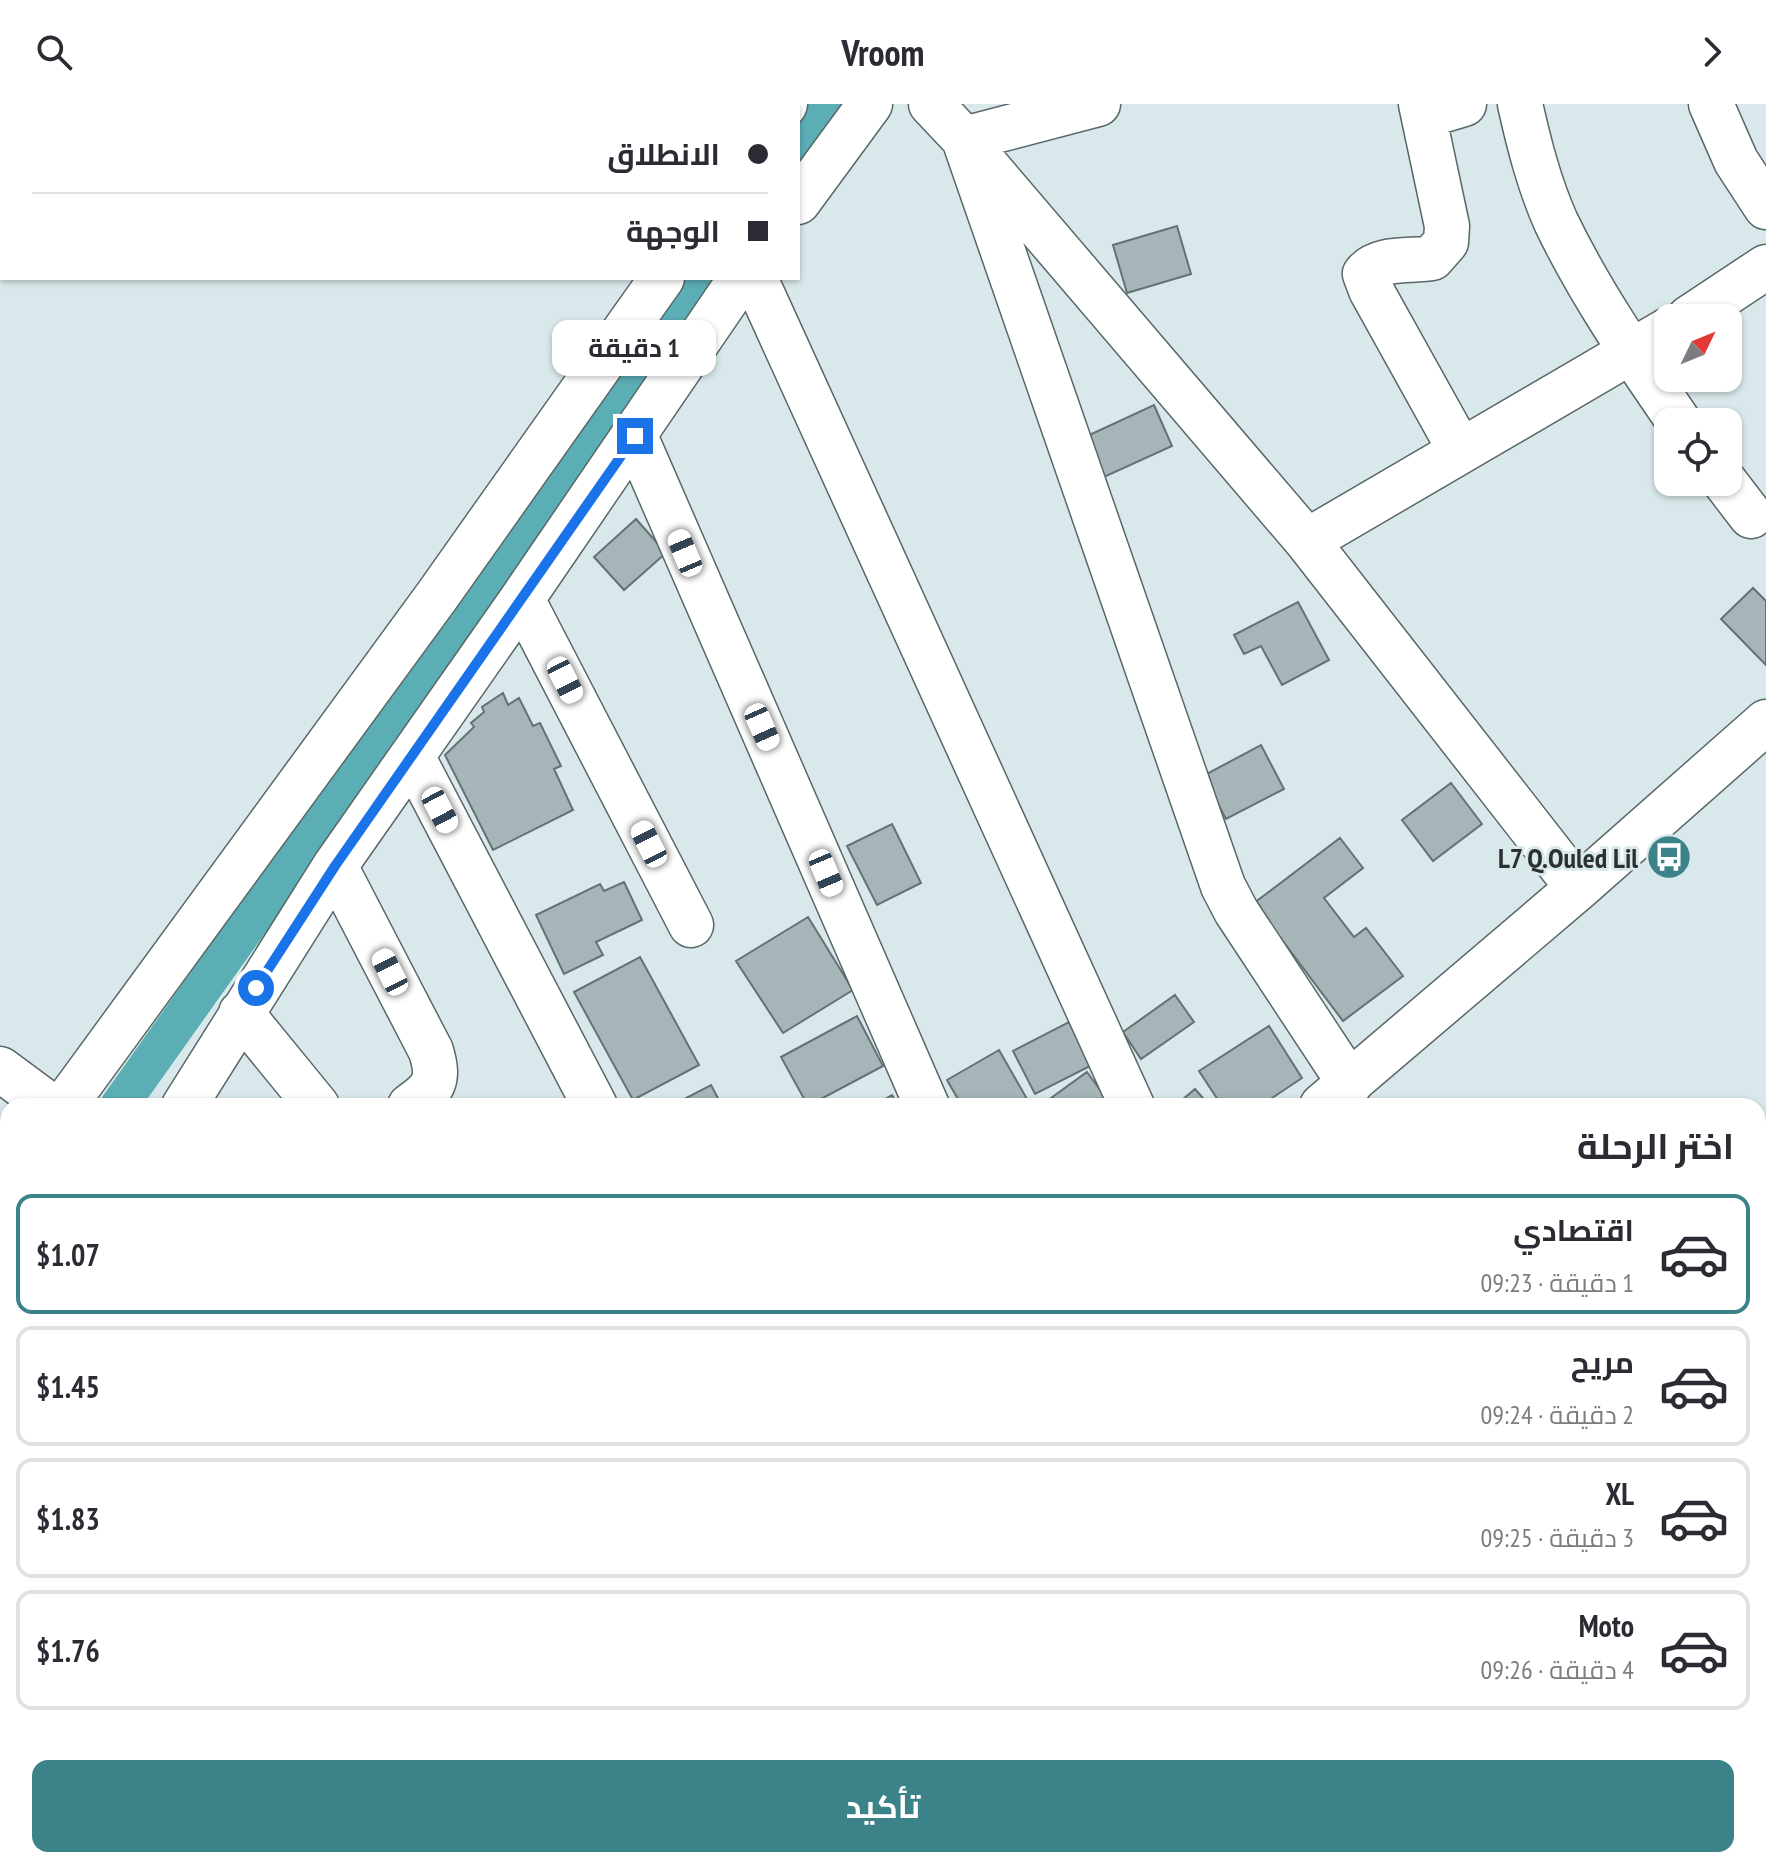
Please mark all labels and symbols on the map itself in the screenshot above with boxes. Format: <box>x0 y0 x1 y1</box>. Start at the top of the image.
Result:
north arrow <box>1654 304 1742 392</box>
callout: 1 دقيقة <box>553 320 717 376</box>
route end <box>617 418 653 454</box>
car <box>665 526 705 580</box>
car <box>543 653 587 707</box>
car <box>741 700 783 754</box>
car <box>418 783 462 837</box>
car <box>627 817 671 871</box>
bus stop icon: L7 Q.Ouled Lil <box>1645 833 1693 881</box>
place label: L7 Q.Ouled Lil <box>1498 839 1638 876</box>
car <box>806 846 846 900</box>
car <box>368 945 412 999</box>
route start <box>238 970 274 1006</box>

